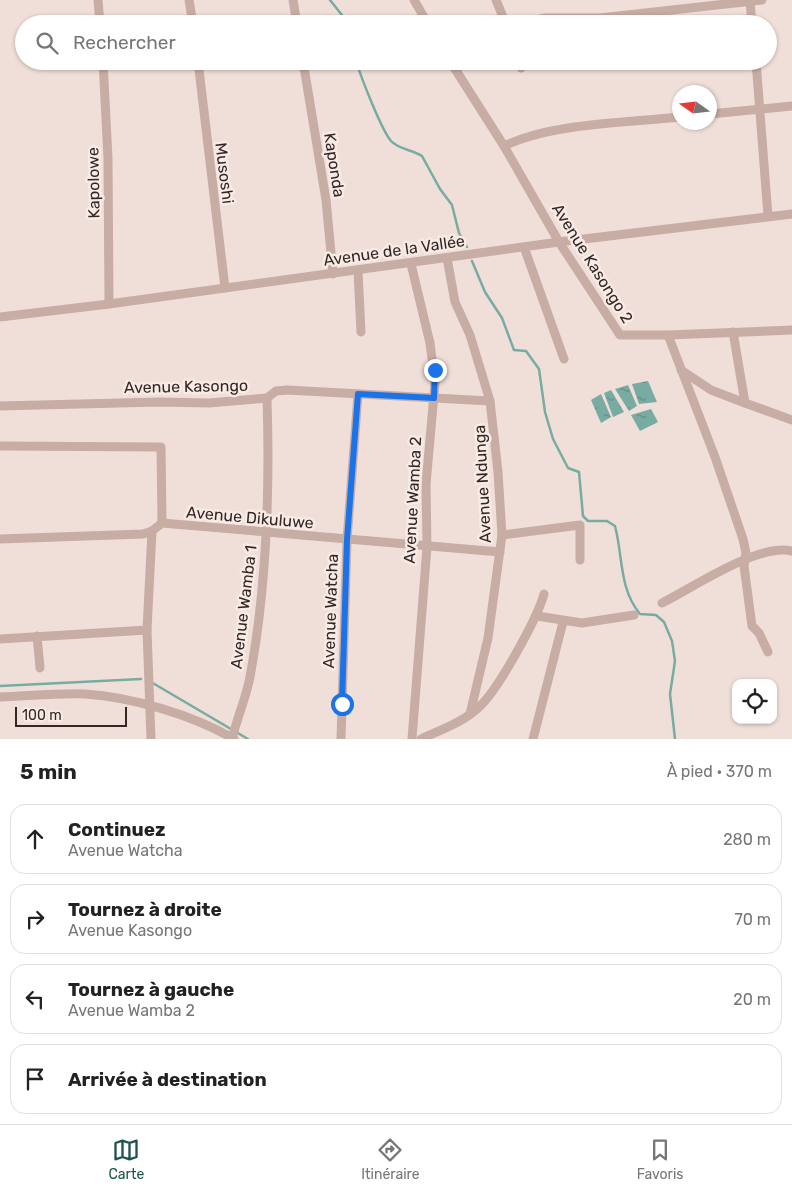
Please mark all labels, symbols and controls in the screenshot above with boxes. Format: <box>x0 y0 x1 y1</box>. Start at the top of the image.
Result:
search box <box>15 15 777 70</box>
icon: search <box>33 29 61 57</box>
text: Rechercher <box>73 31 176 54</box>
north arrow <box>672 85 717 130</box>
street label: Kaponda <box>320 131 349 199</box>
street label: Musoshi <box>211 141 238 205</box>
street label: Kapolowe <box>83 147 104 219</box>
street label: Avenue Kasongo 2 <box>548 200 637 327</box>
street label: Avenue de la Vallée <box>322 231 466 270</box>
route end <box>424 359 447 382</box>
street label: Avenue Kasongo <box>124 376 248 397</box>
street label: Avenue Ndunga <box>470 424 495 544</box>
street label: Avenue Wamba 2 <box>400 436 425 564</box>
street label: Avenue Dikuluwe <box>185 502 314 533</box>
street label: Avenue Wamba 1 <box>226 544 261 670</box>
street label: Avenue Watcha <box>319 553 342 669</box>
map controls <box>732 679 777 724</box>
button: locate <box>732 679 777 724</box>
route start <box>331 693 354 716</box>
scale bar <box>15 704 128 727</box>
text: 100 m <box>22 707 62 724</box>
text: 5 min <box>20 759 77 784</box>
text: À pied · 370 m <box>667 762 772 781</box>
text: Continuez <box>68 818 166 841</box>
icon: ahead <box>21 825 49 853</box>
text: 280 m <box>723 830 771 849</box>
text: Avenue Watcha <box>68 841 183 860</box>
text: Tournez à droite <box>68 898 222 921</box>
icon: right <box>21 905 49 933</box>
text: 70 m <box>734 910 771 929</box>
text: Avenue Kasongo <box>68 921 192 940</box>
text: Tournez à gauche <box>68 978 234 1001</box>
icon: left <box>21 985 49 1013</box>
text: 20 m <box>733 990 771 1009</box>
text: Avenue Wamba 2 <box>68 1001 195 1020</box>
icon: arrive <box>21 1065 49 1093</box>
text: Arrivée à destination <box>68 1068 267 1091</box>
tab: Carte <box>109 1136 144 1183</box>
tab: Itinéraire <box>361 1136 420 1183</box>
tab: Favoris <box>637 1136 683 1183</box>

